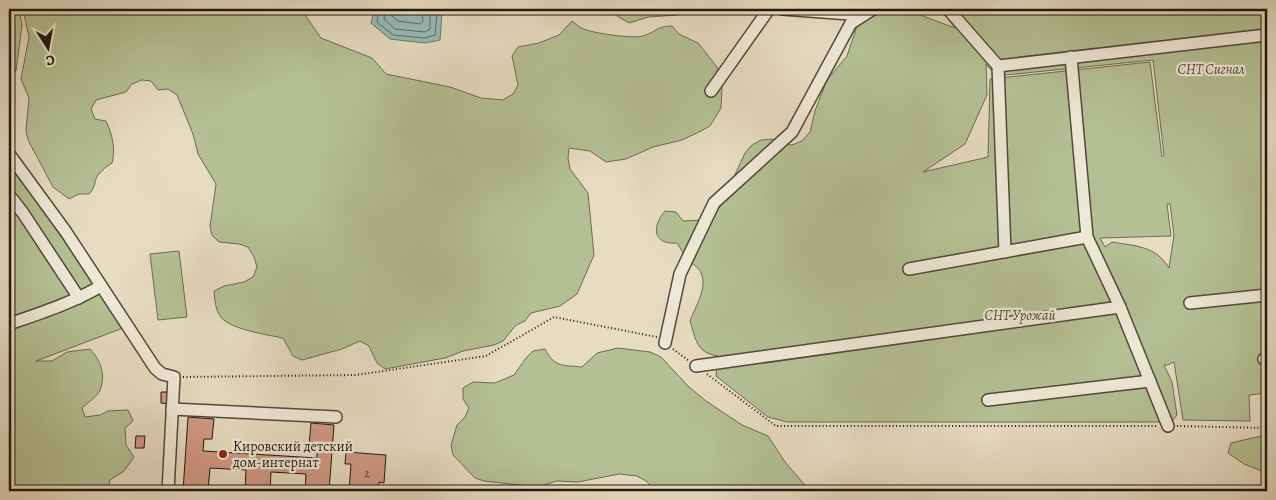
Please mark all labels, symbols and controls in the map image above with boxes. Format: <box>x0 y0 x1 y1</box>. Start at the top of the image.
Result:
north arrow <box>22 22 72 72</box>
text: С <box>44 50 56 70</box>
park label: СНТ Сигнал <box>1177 60 1245 79</box>
park label: СНТ Урожай <box>985 306 1055 325</box>
place label: Кировский детский дом-интернат <box>232 437 353 472</box>
marker: Кировский детский дом-интернат <box>217 448 229 460</box>
house number: 2 <box>364 466 370 481</box>

